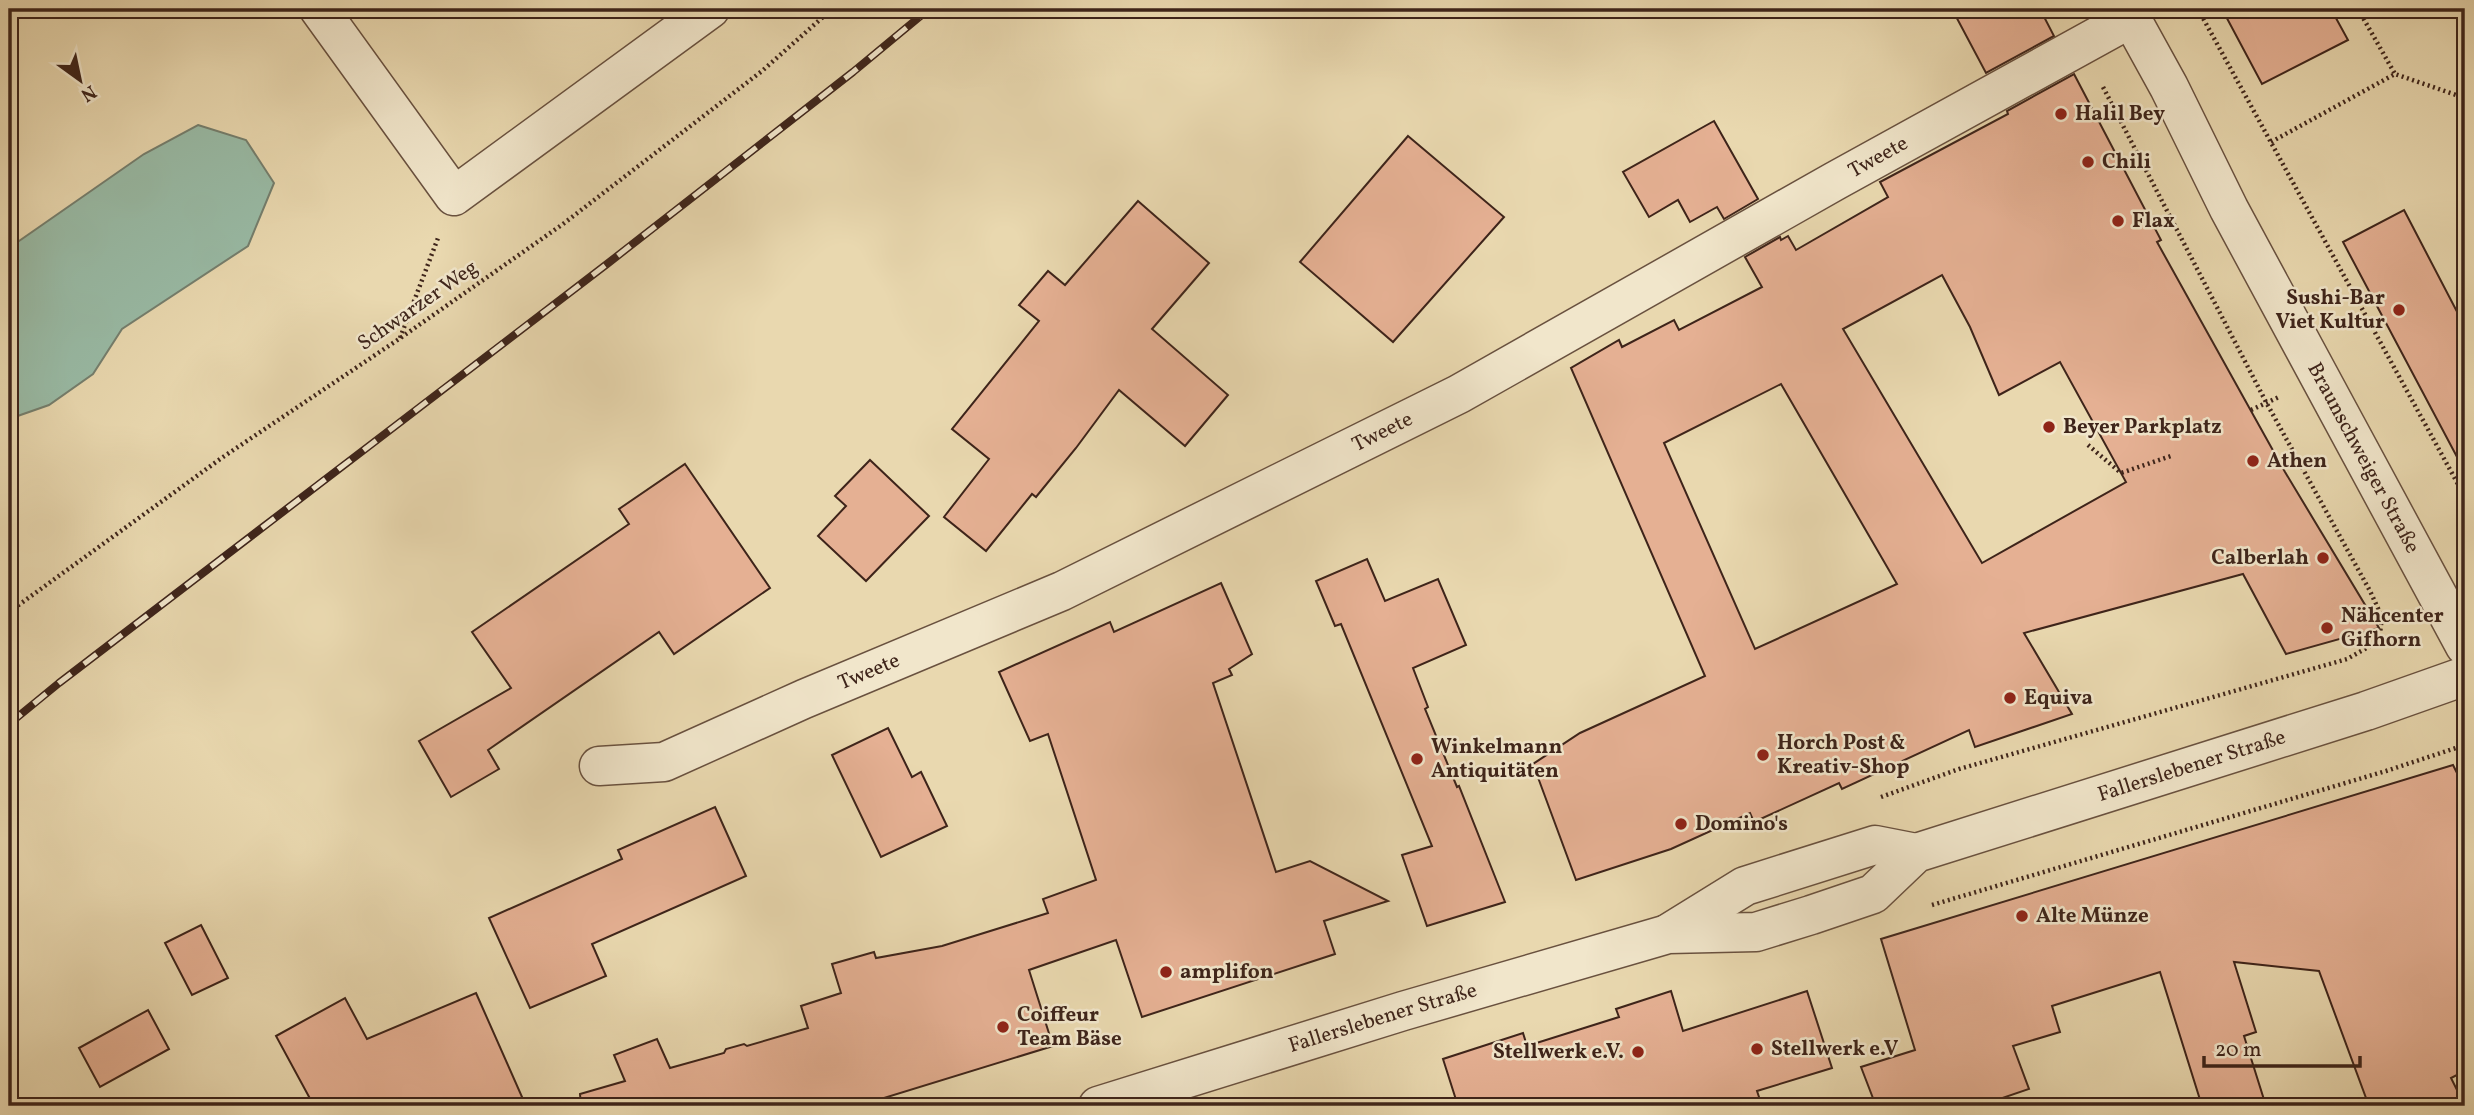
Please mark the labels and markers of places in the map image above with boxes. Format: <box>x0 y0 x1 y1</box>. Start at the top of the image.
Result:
place label: Halil Bey <box>2075 100 2165 129</box>
marker: Halil Bey <box>2053 106 2069 122</box>
place label: Chili <box>2102 148 2151 177</box>
marker: Chili <box>2080 154 2096 170</box>
place label: Flax <box>2132 207 2175 236</box>
marker: Flax <box>2110 213 2126 229</box>
place label: Sushi-Bar Viet Kultur <box>2276 284 2385 337</box>
marker: Sushi-Bar Viet Kultur <box>2391 302 2407 318</box>
place label: Beyer Parkplatz <box>2063 413 2222 442</box>
marker: Beyer Parkplatz <box>2041 419 2057 435</box>
place label: Athen <box>2267 447 2327 476</box>
marker: Athen <box>2245 453 2261 469</box>
place label: Calberlah <box>2211 544 2309 573</box>
marker: Calberlah <box>2315 550 2331 566</box>
place label: Nähcenter Gifhorn <box>2341 602 2444 655</box>
marker: Nähcenter Gifhorn <box>2319 620 2335 636</box>
place label: Equiva <box>2024 684 2093 713</box>
marker: Equiva <box>2002 690 2018 706</box>
place label: Horch Post & Kreativ-Shop <box>1777 729 1909 782</box>
place label: Winkelmann Antiquitäten <box>1431 733 1562 786</box>
marker: Horch Post & Kreativ-Shop <box>1755 747 1771 763</box>
marker: Winkelmann Antiquitäten <box>1409 751 1425 767</box>
place label: Domino's <box>1695 810 1788 839</box>
marker: Domino's <box>1673 816 1689 832</box>
place label: Alte Münze <box>2036 902 2149 931</box>
marker: Alte Münze <box>2014 908 2030 924</box>
place label: amplifon <box>1180 958 1274 987</box>
marker: amplifon <box>1158 964 1174 980</box>
place label: Coiffeur Team Bäse <box>1017 1001 1122 1054</box>
marker: Coiffeur Team Bäse <box>995 1019 1011 1035</box>
place label: Stellwerk e.V <box>1771 1035 1899 1064</box>
place label: Stellwerk e.V. <box>1493 1038 1624 1067</box>
marker: Stellwerk e.V <box>1749 1041 1765 1057</box>
marker: Stellwerk e.V. <box>1630 1044 1646 1060</box>

